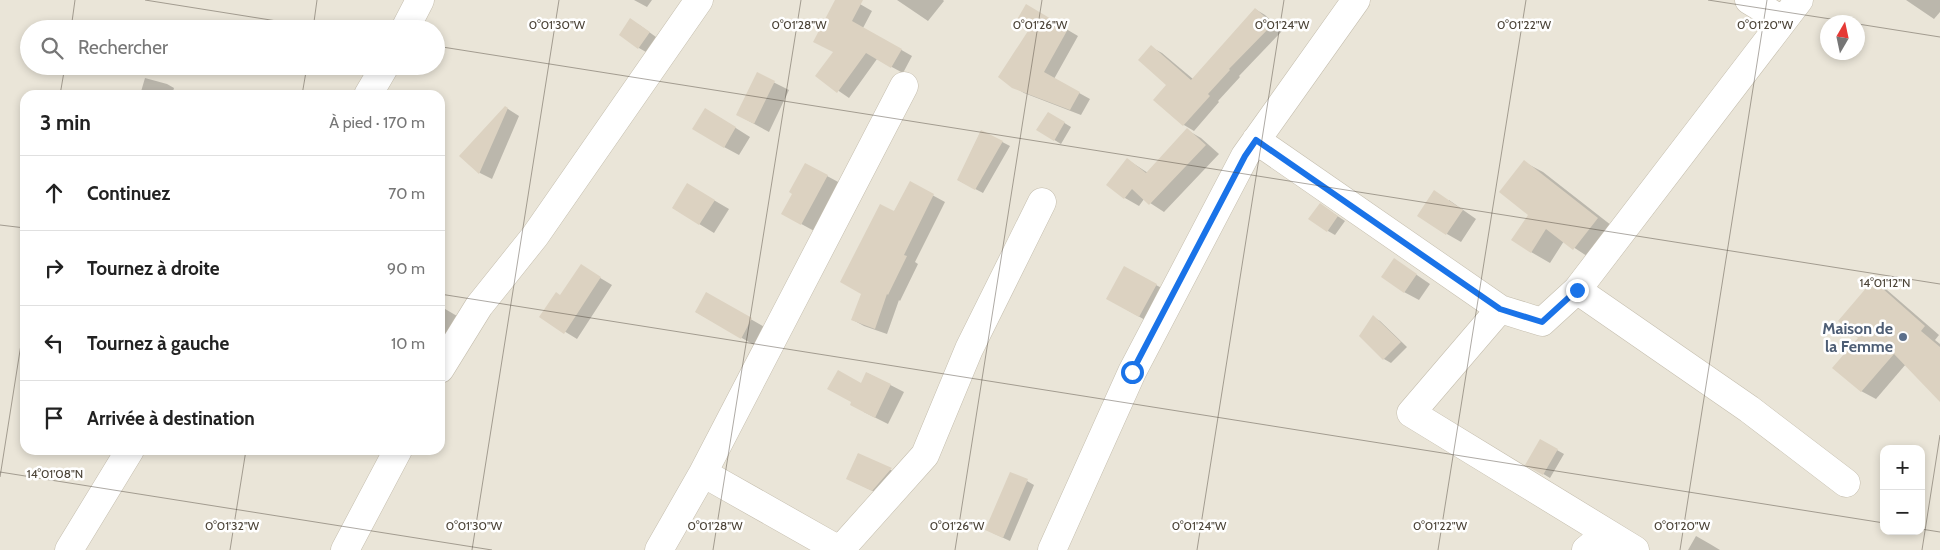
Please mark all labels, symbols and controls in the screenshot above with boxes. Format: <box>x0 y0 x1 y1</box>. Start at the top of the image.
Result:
north arrow <box>1820 15 1865 60</box>
text: 0°01'30"W <box>529 17 586 32</box>
text: 0°01'28"W <box>772 17 827 32</box>
text: 0°01'26"W <box>1013 17 1068 32</box>
text: 0°01'24"W <box>1255 17 1310 32</box>
text: 0°01'22"W <box>1497 17 1552 32</box>
text: 0°01'20"W <box>1737 17 1794 32</box>
search box <box>20 20 445 75</box>
icon: search <box>38 34 66 62</box>
text: Rechercher <box>78 36 168 59</box>
text: 3 min <box>40 110 91 135</box>
text: À pied · 170 m <box>329 113 425 132</box>
icon: ahead <box>40 179 68 207</box>
text: Continuez <box>87 182 170 205</box>
text: 70 m <box>388 184 425 203</box>
icon: right <box>40 254 68 282</box>
text: Tournez à droite <box>87 257 220 280</box>
text: 90 m <box>387 259 425 278</box>
text: 14°01'12"N <box>1859 275 1911 290</box>
route end <box>1566 279 1589 302</box>
place label: Maison de la Femme <box>1822 319 1893 356</box>
icon: left <box>40 329 68 357</box>
marker: Maison de la Femme <box>1897 331 1909 343</box>
text: Tournez à gauche <box>87 332 229 355</box>
text: 10 m <box>391 334 425 353</box>
route start <box>1121 361 1144 384</box>
icon: arrive <box>40 404 68 432</box>
text: Arrivée à destination <box>87 407 255 430</box>
map controls <box>1880 445 1925 535</box>
button: + <box>1880 445 1925 490</box>
text: 14°01'08"N <box>27 466 83 481</box>
button: − <box>1880 490 1925 535</box>
text: 0°01'32"W <box>205 518 260 533</box>
text: 0°01'30"W <box>446 518 503 533</box>
text: 0°01'28"W <box>688 518 743 533</box>
text: 0°01'26"W <box>930 518 985 533</box>
text: 0°01'24"W <box>1172 518 1227 533</box>
text: 0°01'22"W <box>1413 518 1468 533</box>
text: 0°01'20"W <box>1654 518 1711 533</box>

